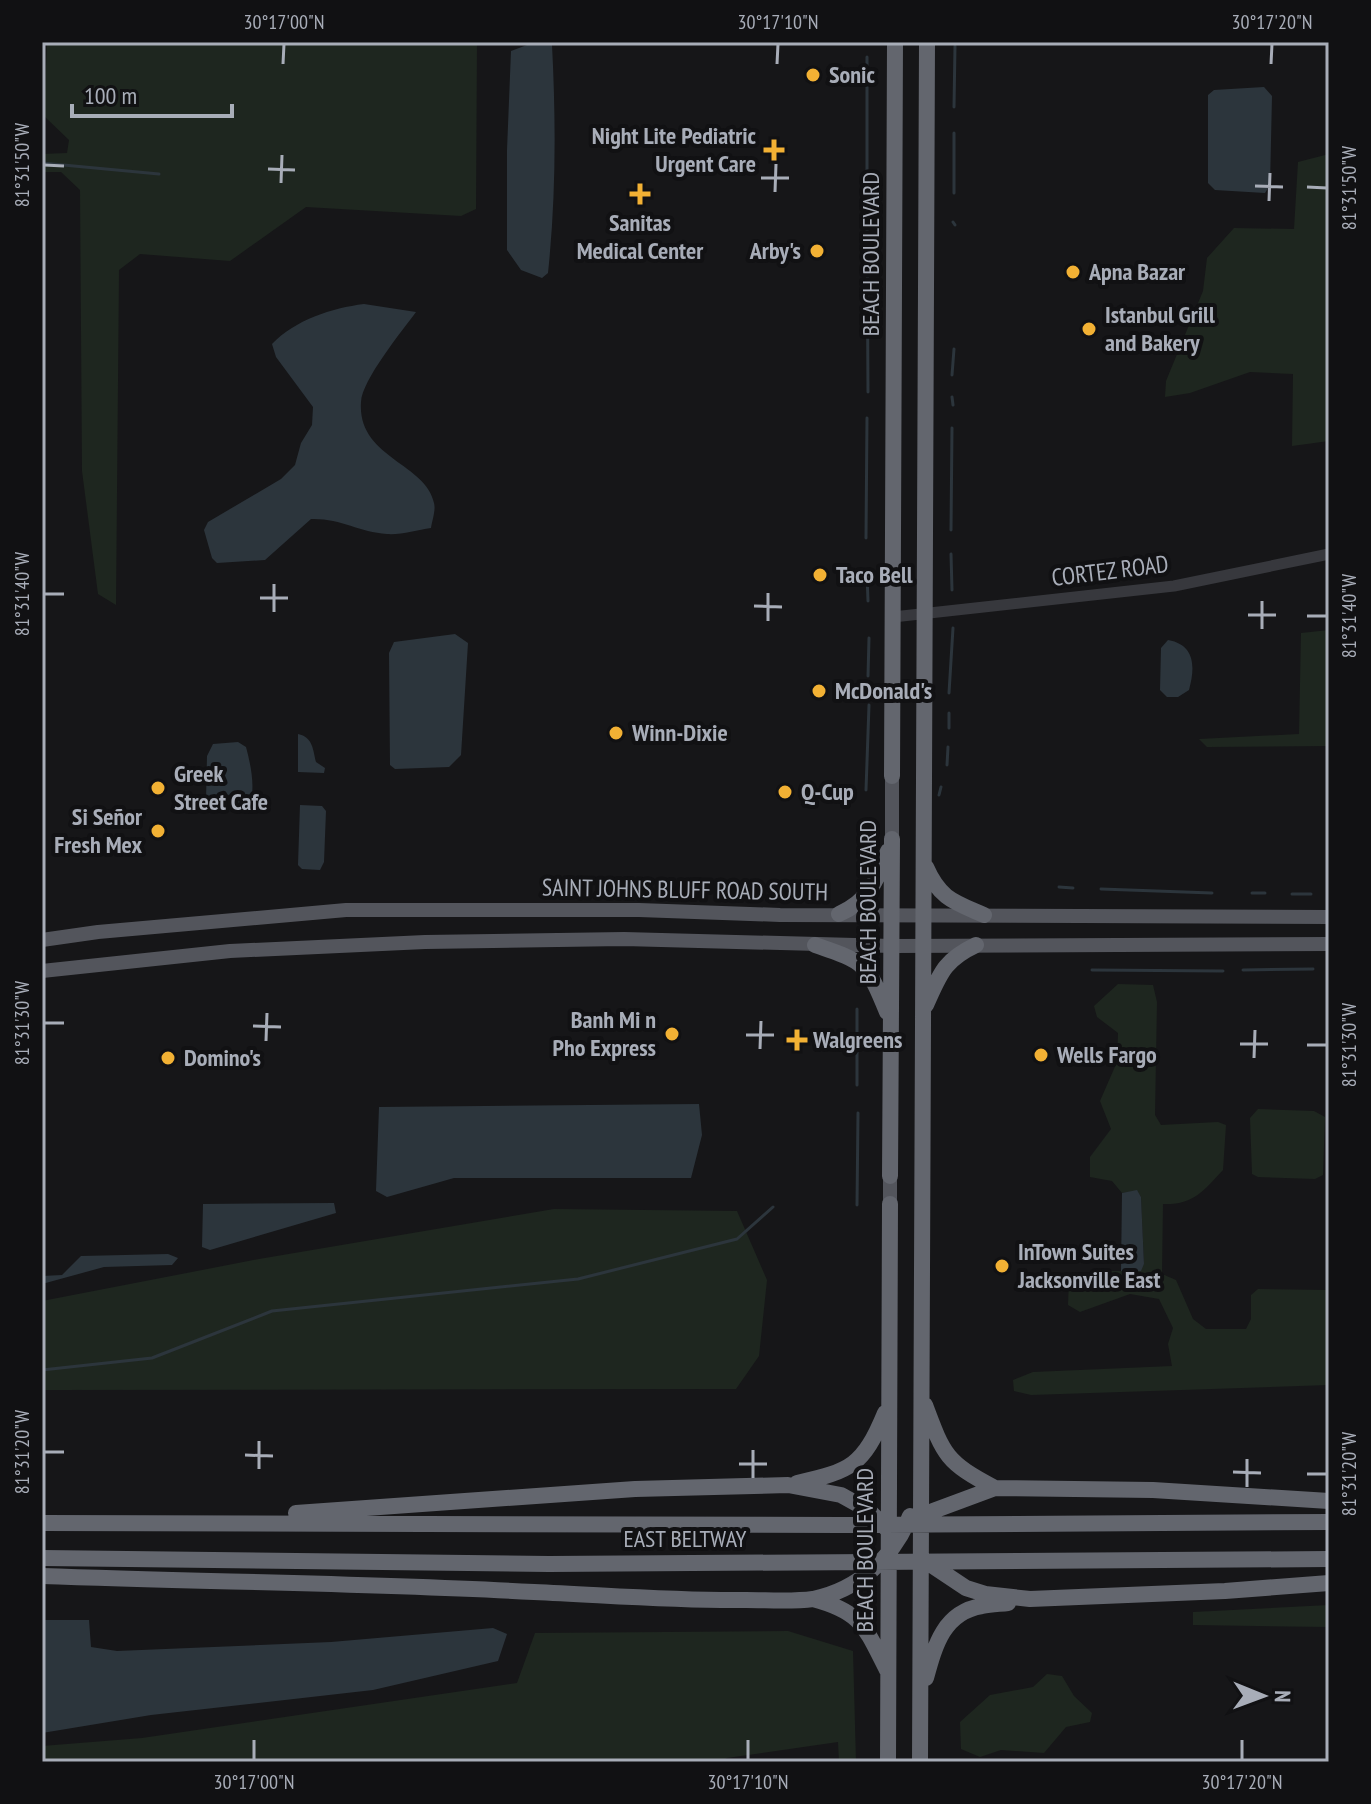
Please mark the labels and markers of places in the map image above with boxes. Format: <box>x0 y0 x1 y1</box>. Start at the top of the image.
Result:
place label: Sonic <box>829 59 875 90</box>
marker: Sonic <box>804 66 822 84</box>
place label: Night Lite Pediatric Urgent Care <box>592 120 757 179</box>
marker: Night Lite Pediatric Urgent Care <box>763 139 785 161</box>
marker: Sanitas Medical Center <box>629 183 651 205</box>
place label: Sanitas Medical Center <box>577 207 704 266</box>
place label: Arby's <box>749 235 801 266</box>
marker: Arby's <box>808 242 826 260</box>
place label: Apna Bazar <box>1088 256 1186 287</box>
marker: Apna Bazar <box>1064 263 1082 281</box>
place label: Istanbul Grill and Bakery <box>1105 299 1215 358</box>
marker: Istanbul Grill and Bakery <box>1080 320 1098 338</box>
place label: Taco Bell <box>836 559 913 590</box>
marker: Taco Bell <box>811 566 829 584</box>
place label: McDonald's <box>835 675 932 706</box>
marker: McDonald's <box>810 682 828 700</box>
place label: Winn-Dixie <box>631 717 728 748</box>
marker: Winn-Dixie <box>607 724 625 742</box>
place label: Greek Street Cafe <box>174 758 268 817</box>
place label: Q-Cup <box>801 776 854 807</box>
marker: Greek Street Cafe <box>149 779 167 797</box>
marker: Q-Cup <box>776 783 794 801</box>
place label: Si Señor Fresh Mex <box>54 801 143 860</box>
marker: Si Señor Fresh Mex <box>149 822 167 840</box>
place label: Banh Mi n Pho Express <box>552 1004 656 1063</box>
place label: Walgreens <box>812 1024 902 1055</box>
marker: Banh Mi n Pho Express <box>663 1025 681 1043</box>
marker: Walgreens <box>788 1031 806 1049</box>
place label: Wells Fargo <box>1056 1039 1157 1070</box>
place label: Domino's <box>184 1042 261 1073</box>
marker: Wells Fargo <box>1032 1046 1050 1064</box>
marker: Domino's <box>159 1049 177 1067</box>
place label: InTown Suites Jacksonville East <box>1017 1236 1160 1295</box>
marker: InTown Suites Jacksonville East <box>993 1257 1011 1275</box>

